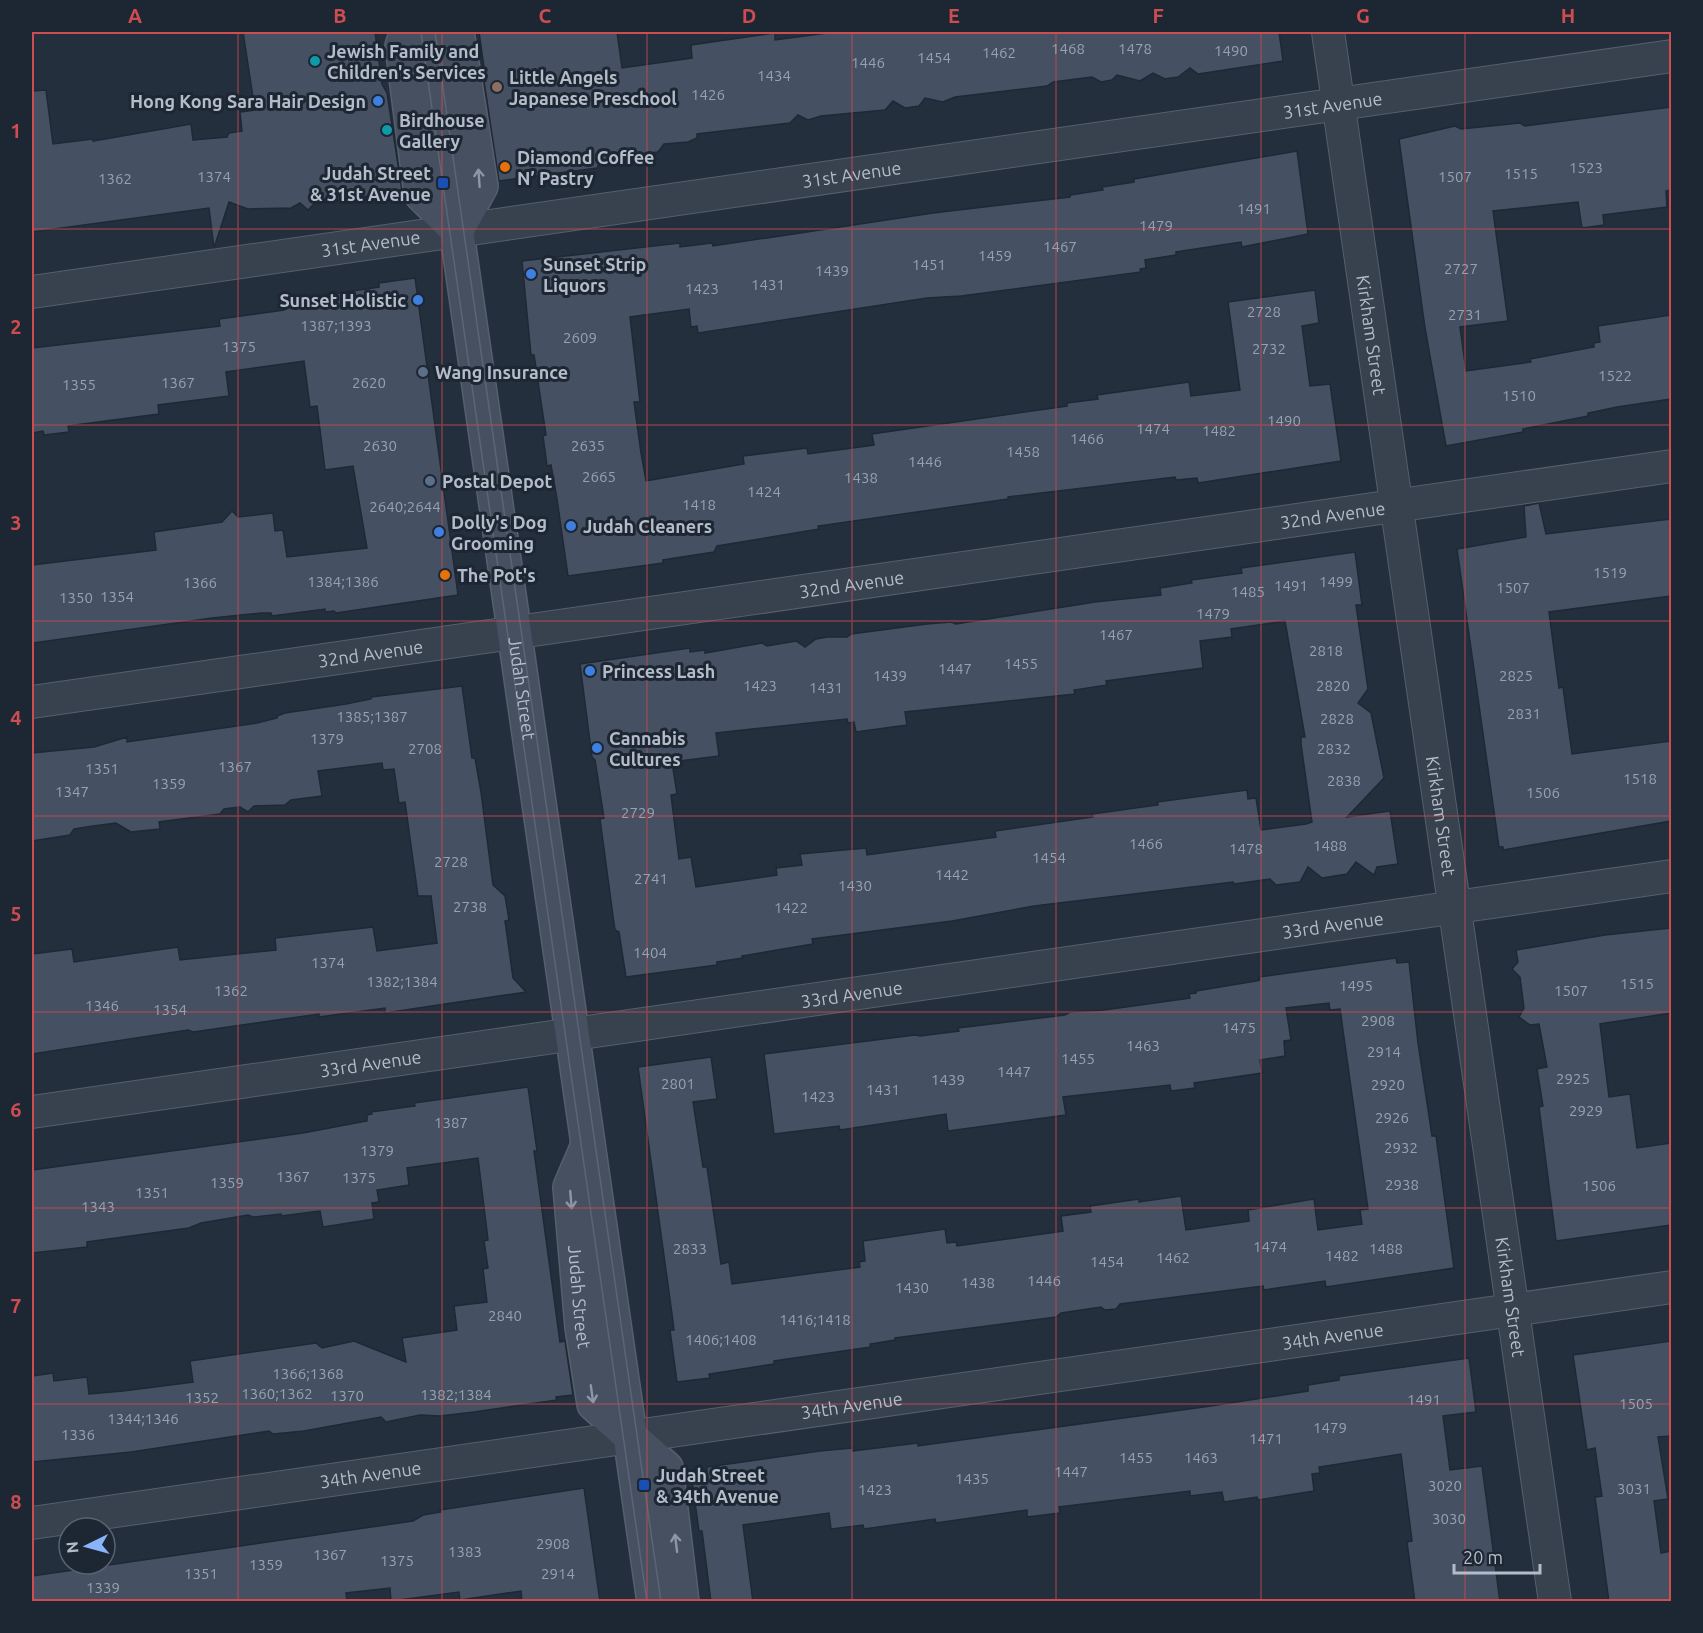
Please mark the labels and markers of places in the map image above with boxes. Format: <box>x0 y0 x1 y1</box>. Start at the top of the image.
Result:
place label: Jewish Family and Children's Services <box>327 41 486 82</box>
marker: Jewish Family and Children's Services <box>308 54 322 68</box>
place label: Little Angels Japanese Preschool <box>509 67 677 108</box>
marker: Little Angels Japanese Preschool <box>490 80 504 94</box>
place label: Hong Kong Sara Hair Design <box>130 91 366 111</box>
marker: Hong Kong Sara Hair Design <box>371 94 385 108</box>
place label: Birdhouse Gallery <box>399 110 485 151</box>
marker: Birdhouse Gallery <box>380 123 394 137</box>
place label: Diamond Coffee N’ Pastry <box>517 147 654 188</box>
marker: Diamond Coffee N’ Pastry <box>498 160 512 174</box>
place label: Judah Street & 31st Avenue <box>310 163 431 204</box>
marker: Judah Street & 31st Avenue <box>436 176 450 190</box>
place label: Sunset Strip Liquors <box>543 254 646 295</box>
marker: Sunset Strip Liquors <box>524 267 538 281</box>
place label: Sunset Holistic <box>279 290 406 310</box>
marker: Sunset Holistic <box>411 293 425 307</box>
place label: Wang Insurance <box>435 362 568 382</box>
marker: Wang Insurance <box>416 365 430 379</box>
place label: Postal Depot <box>442 471 553 491</box>
marker: Postal Depot <box>423 474 437 488</box>
place label: Dolly's Dog Grooming <box>451 512 547 553</box>
place label: Judah Cleaners <box>583 516 712 536</box>
marker: Judah Cleaners <box>564 519 578 533</box>
marker: Dolly's Dog Grooming <box>432 525 446 539</box>
place label: The Pot's <box>457 565 536 585</box>
marker: The Pot's <box>438 568 452 582</box>
place label: Princess Lash <box>602 661 715 681</box>
marker: Princess Lash <box>583 664 597 678</box>
place label: Cannabis Cultures <box>609 728 686 769</box>
marker: Cannabis Cultures <box>590 741 604 755</box>
place label: Judah Street & 34th Avenue <box>656 1465 779 1506</box>
marker: Judah Street & 34th Avenue <box>637 1478 651 1492</box>

